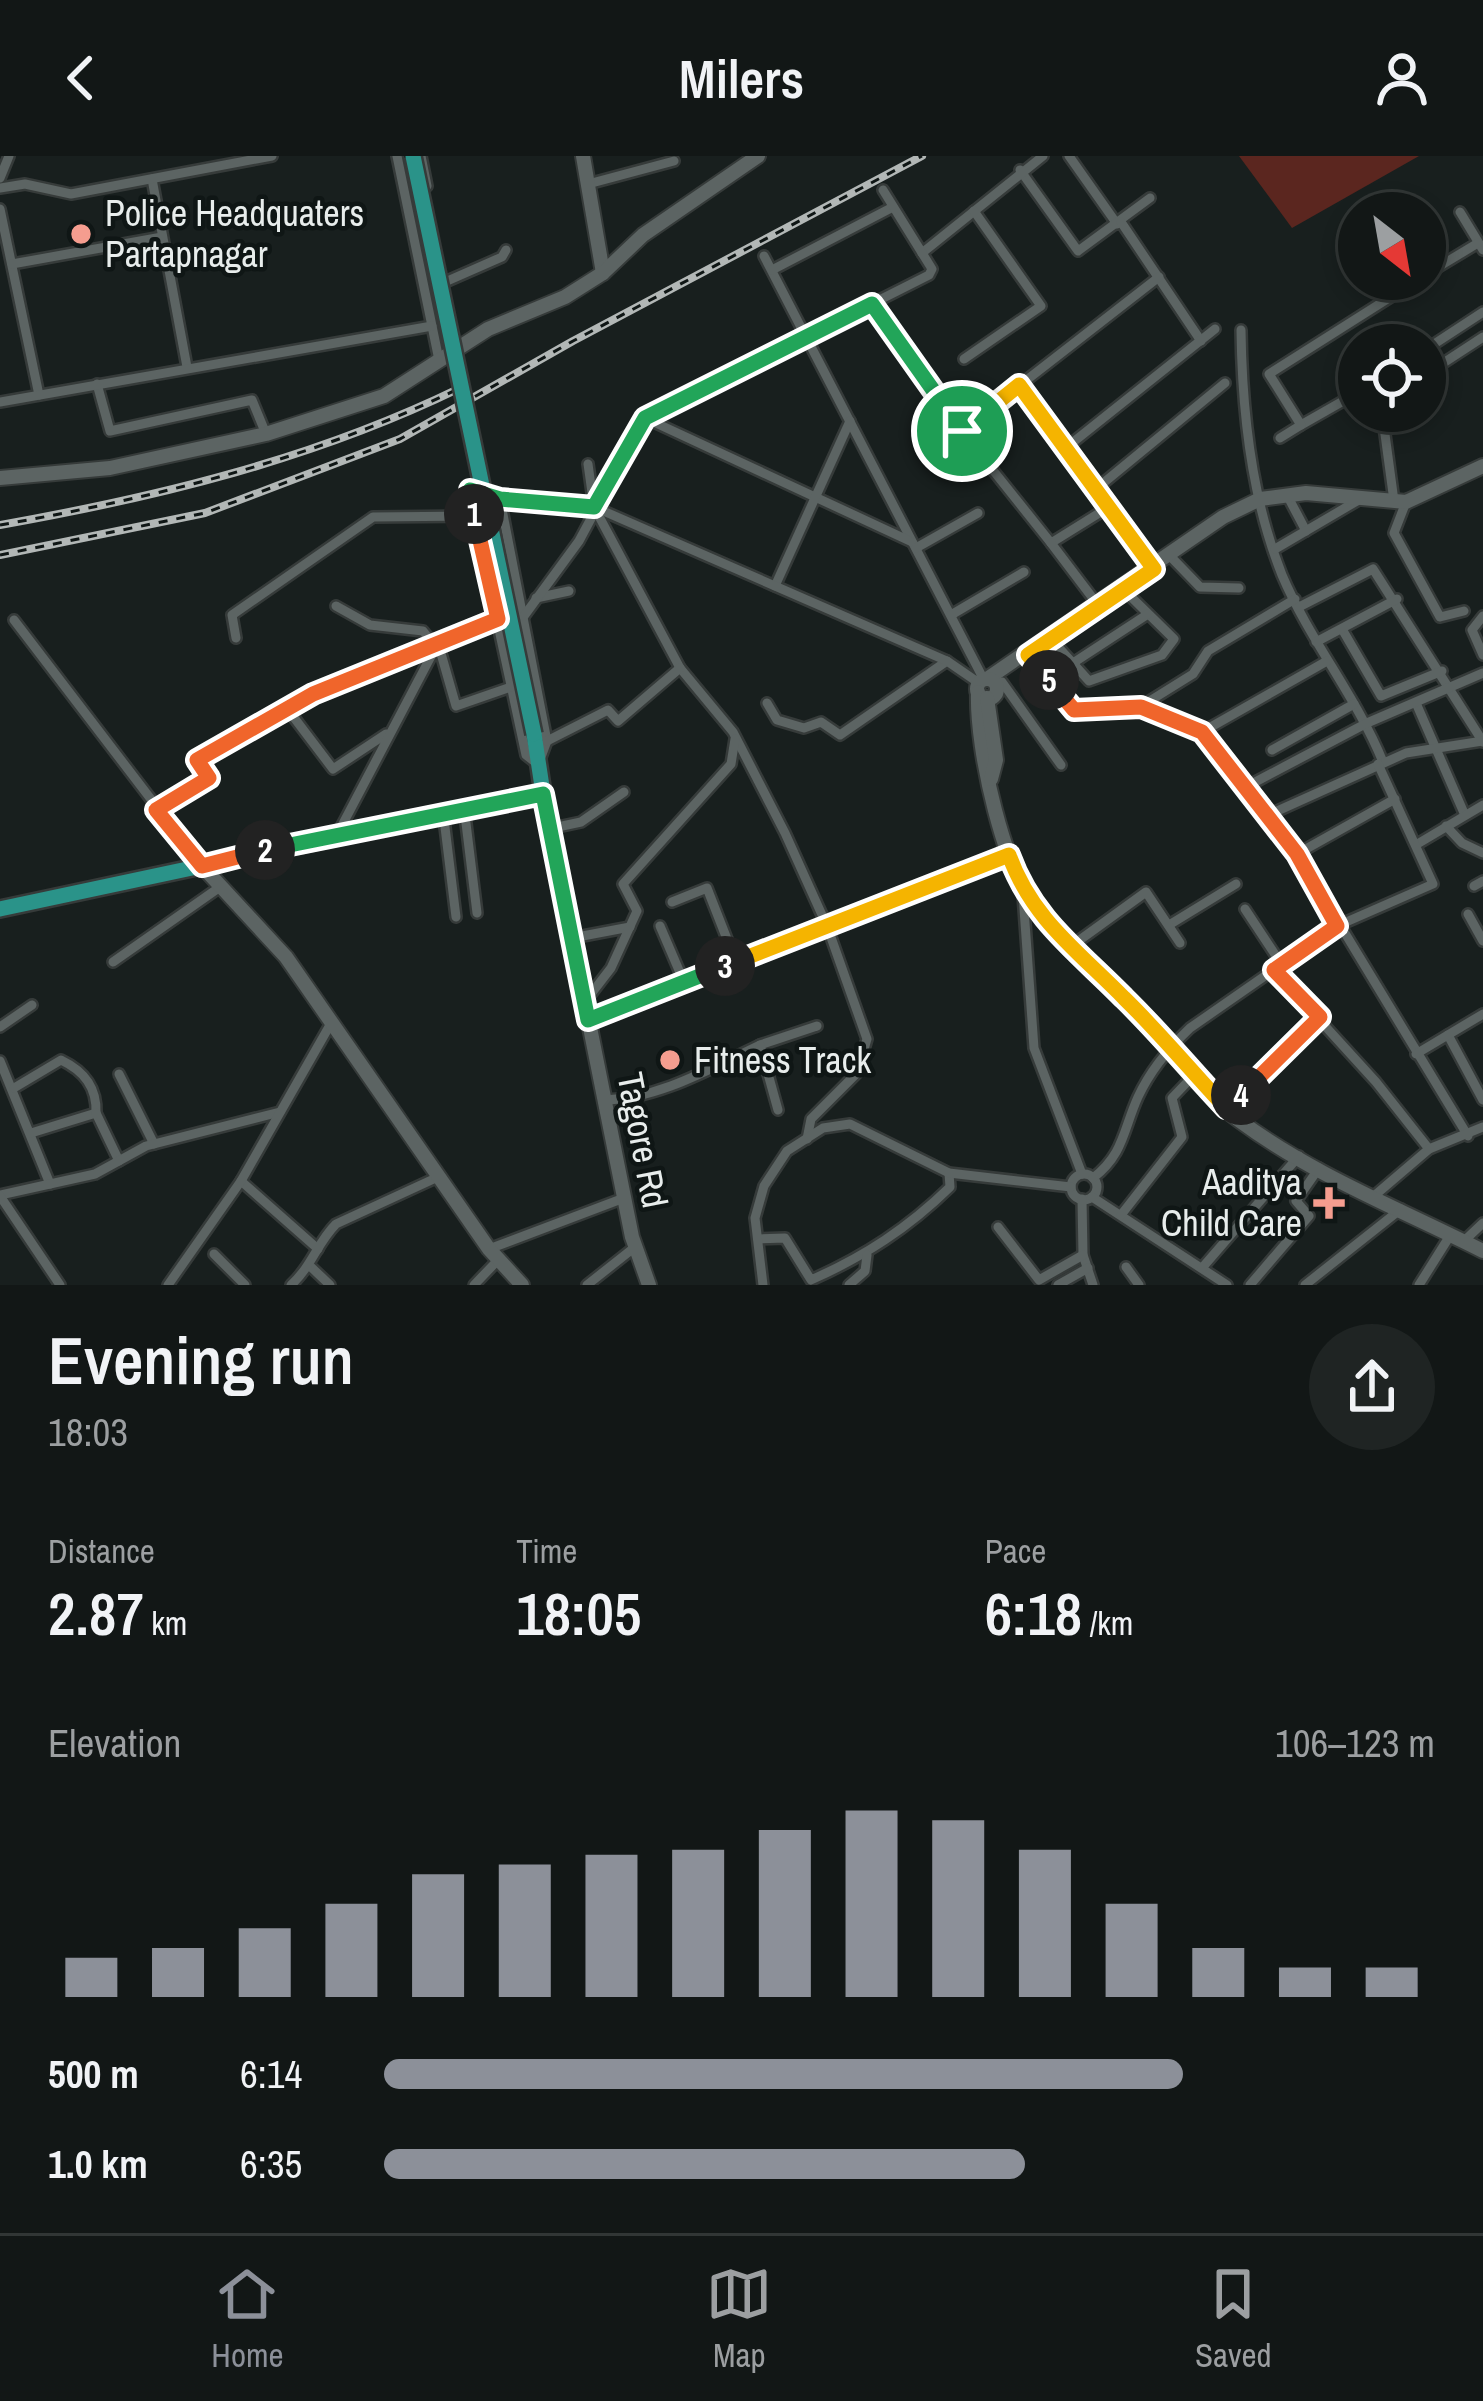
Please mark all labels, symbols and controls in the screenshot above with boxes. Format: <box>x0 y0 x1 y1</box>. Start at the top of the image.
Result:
text: Milers <box>679 42 804 115</box>
icon: back <box>48 45 114 111</box>
icon: person <box>1369 45 1435 111</box>
place label: Police Headquaters Partapnagar <box>105 189 364 278</box>
north arrow <box>1338 192 1446 300</box>
map controls <box>1338 192 1446 432</box>
marker: Police Headquaters Partapnagar <box>68 221 94 247</box>
button: locate <box>1338 324 1446 432</box>
pin <box>911 380 1013 482</box>
icon: arrive <box>929 398 995 464</box>
pin: 1 <box>444 484 504 544</box>
text: 1 <box>466 492 482 536</box>
pin: 5 <box>1019 650 1079 710</box>
text: 5 <box>1041 658 1057 702</box>
pin: 2 <box>235 820 295 880</box>
text: 2 <box>257 828 273 872</box>
pin: 3 <box>695 936 755 996</box>
text: 3 <box>717 944 733 988</box>
place label: Fitness Track <box>694 1036 871 1084</box>
marker: Fitness Track <box>657 1047 683 1073</box>
pin: 4 <box>1211 1065 1271 1125</box>
street label: Tagore Rd <box>606 1068 680 1212</box>
text: 4 <box>1233 1073 1249 1117</box>
place label: Aaditya Child Care <box>1161 1158 1302 1247</box>
marker: Aaditya Child Care <box>1313 1187 1345 1219</box>
text: Evening run <box>48 1316 354 1405</box>
button: share <box>1309 1324 1435 1450</box>
text: 18:03 <box>48 1406 128 1458</box>
text: Distance <box>48 1529 155 1573</box>
text: Time <box>516 1529 577 1573</box>
text: Pace <box>985 1529 1046 1573</box>
text: 2.87 <box>48 1573 144 1654</box>
text: 18:05 <box>516 1573 641 1654</box>
text: 6:18 <box>985 1573 1082 1654</box>
text: km <box>144 1601 187 1645</box>
text: /km <box>1082 1601 1133 1645</box>
text: Elevation <box>48 1717 181 1769</box>
text: 106–123 m <box>1275 1717 1435 1769</box>
text: 500 m <box>48 2048 139 2100</box>
text: 6:14 <box>240 2048 302 2100</box>
text: 1.0 km <box>48 2138 148 2190</box>
text: 6:35 <box>240 2138 302 2190</box>
tab: Home <box>211 2261 284 2377</box>
tab: Map <box>706 2261 772 2377</box>
tab: Saved <box>1195 2261 1272 2377</box>

